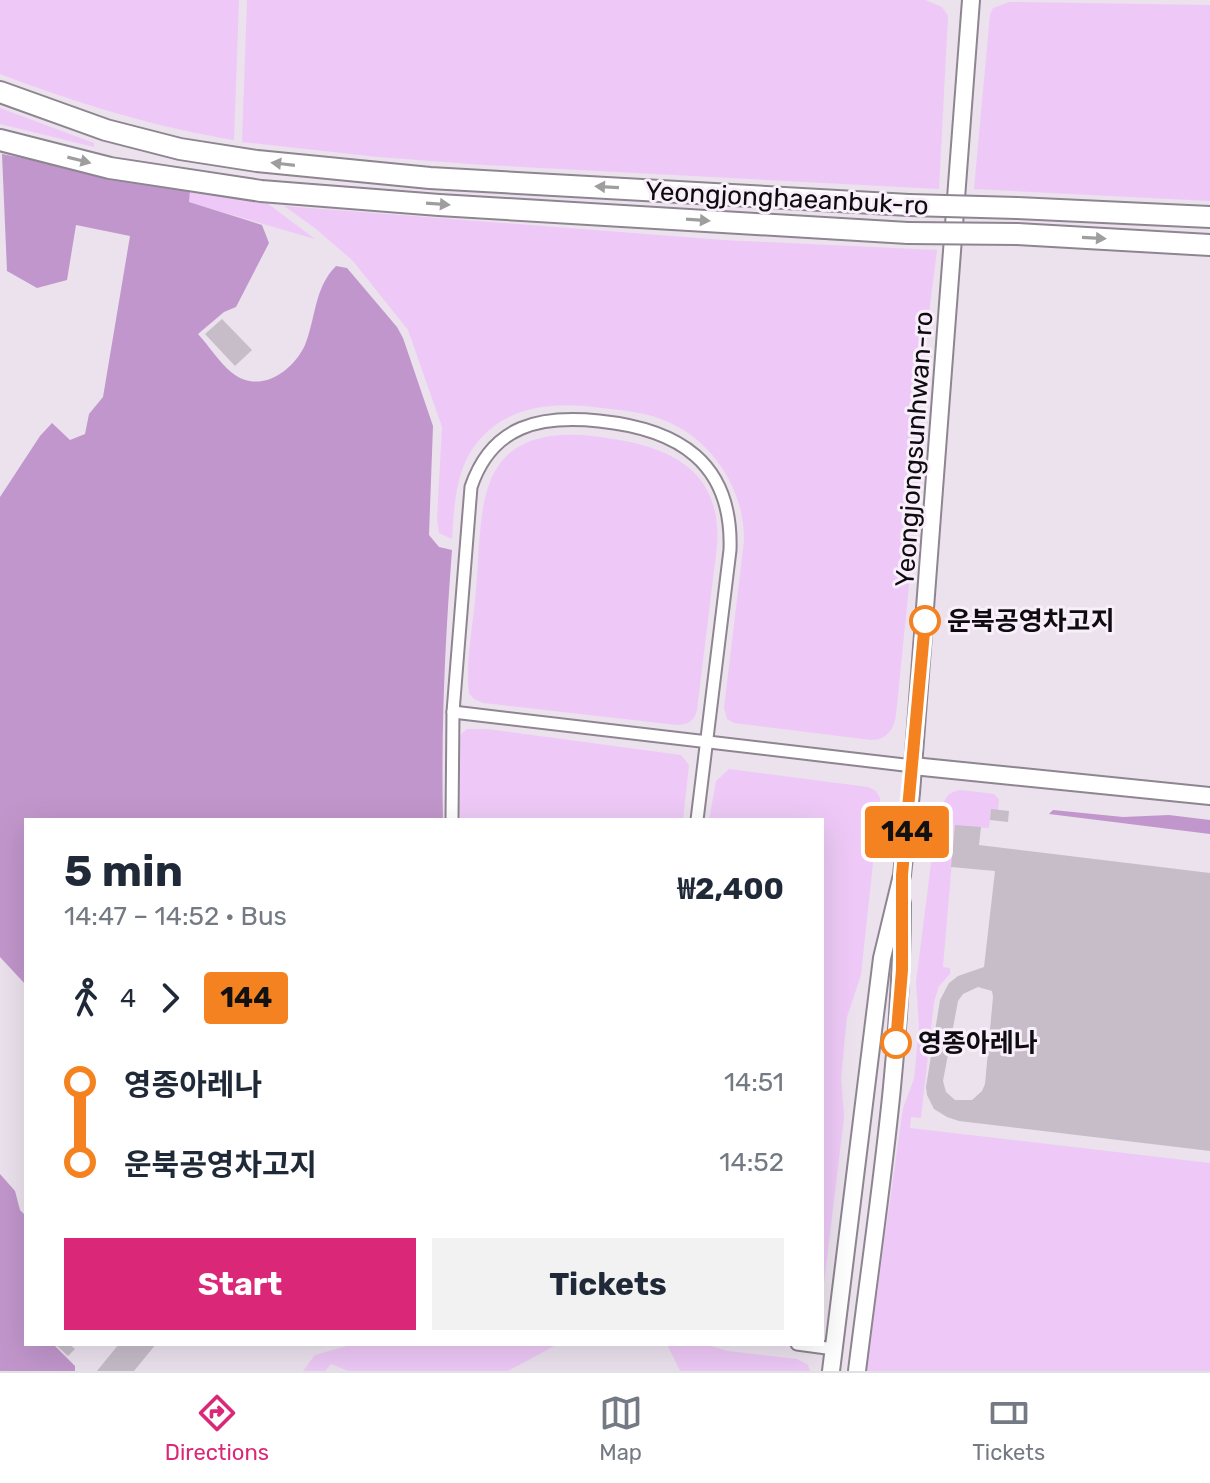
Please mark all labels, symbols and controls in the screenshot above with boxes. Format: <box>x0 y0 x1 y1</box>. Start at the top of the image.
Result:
one-way arrow <box>67 154 92 166</box>
one-way arrow <box>270 158 295 171</box>
street label: Yeongjonghaeanbuk-ro <box>644 176 929 221</box>
one-way arrow <box>594 180 619 193</box>
one-way arrow <box>426 198 451 211</box>
one-way arrow <box>686 214 711 227</box>
one-way arrow <box>1082 232 1107 245</box>
street label: Yeongjongsunhwan-ro <box>889 310 940 588</box>
marker: 운북공영차고지 <box>910 606 940 636</box>
place label: 운북공영차고지 <box>947 606 1114 637</box>
line badge: 144 <box>861 806 953 858</box>
text: 144 <box>881 815 933 848</box>
text: 5 min <box>64 845 183 897</box>
text: ₩2,400 <box>677 871 784 907</box>
text: 14:47 – 14:52 · Bus <box>64 901 287 932</box>
icon: walk <box>64 976 108 1020</box>
icon: forward <box>148 976 192 1020</box>
text: 144 <box>220 981 272 1014</box>
text: 4 <box>120 983 136 1014</box>
marker: 영종아레나 <box>881 1028 911 1058</box>
place label: 영종아레나 <box>918 1028 1038 1059</box>
text: 영종아레나 <box>124 1067 262 1103</box>
text: 14:51 <box>724 1067 784 1098</box>
text: 운북공영차고지 <box>124 1147 317 1183</box>
text: 14:52 <box>719 1147 784 1178</box>
button: Start <box>64 1238 416 1330</box>
button: Tickets <box>432 1238 784 1330</box>
tab: Directions <box>165 1391 269 1466</box>
tab: Map <box>599 1391 643 1466</box>
tab: Tickets <box>972 1391 1045 1466</box>

